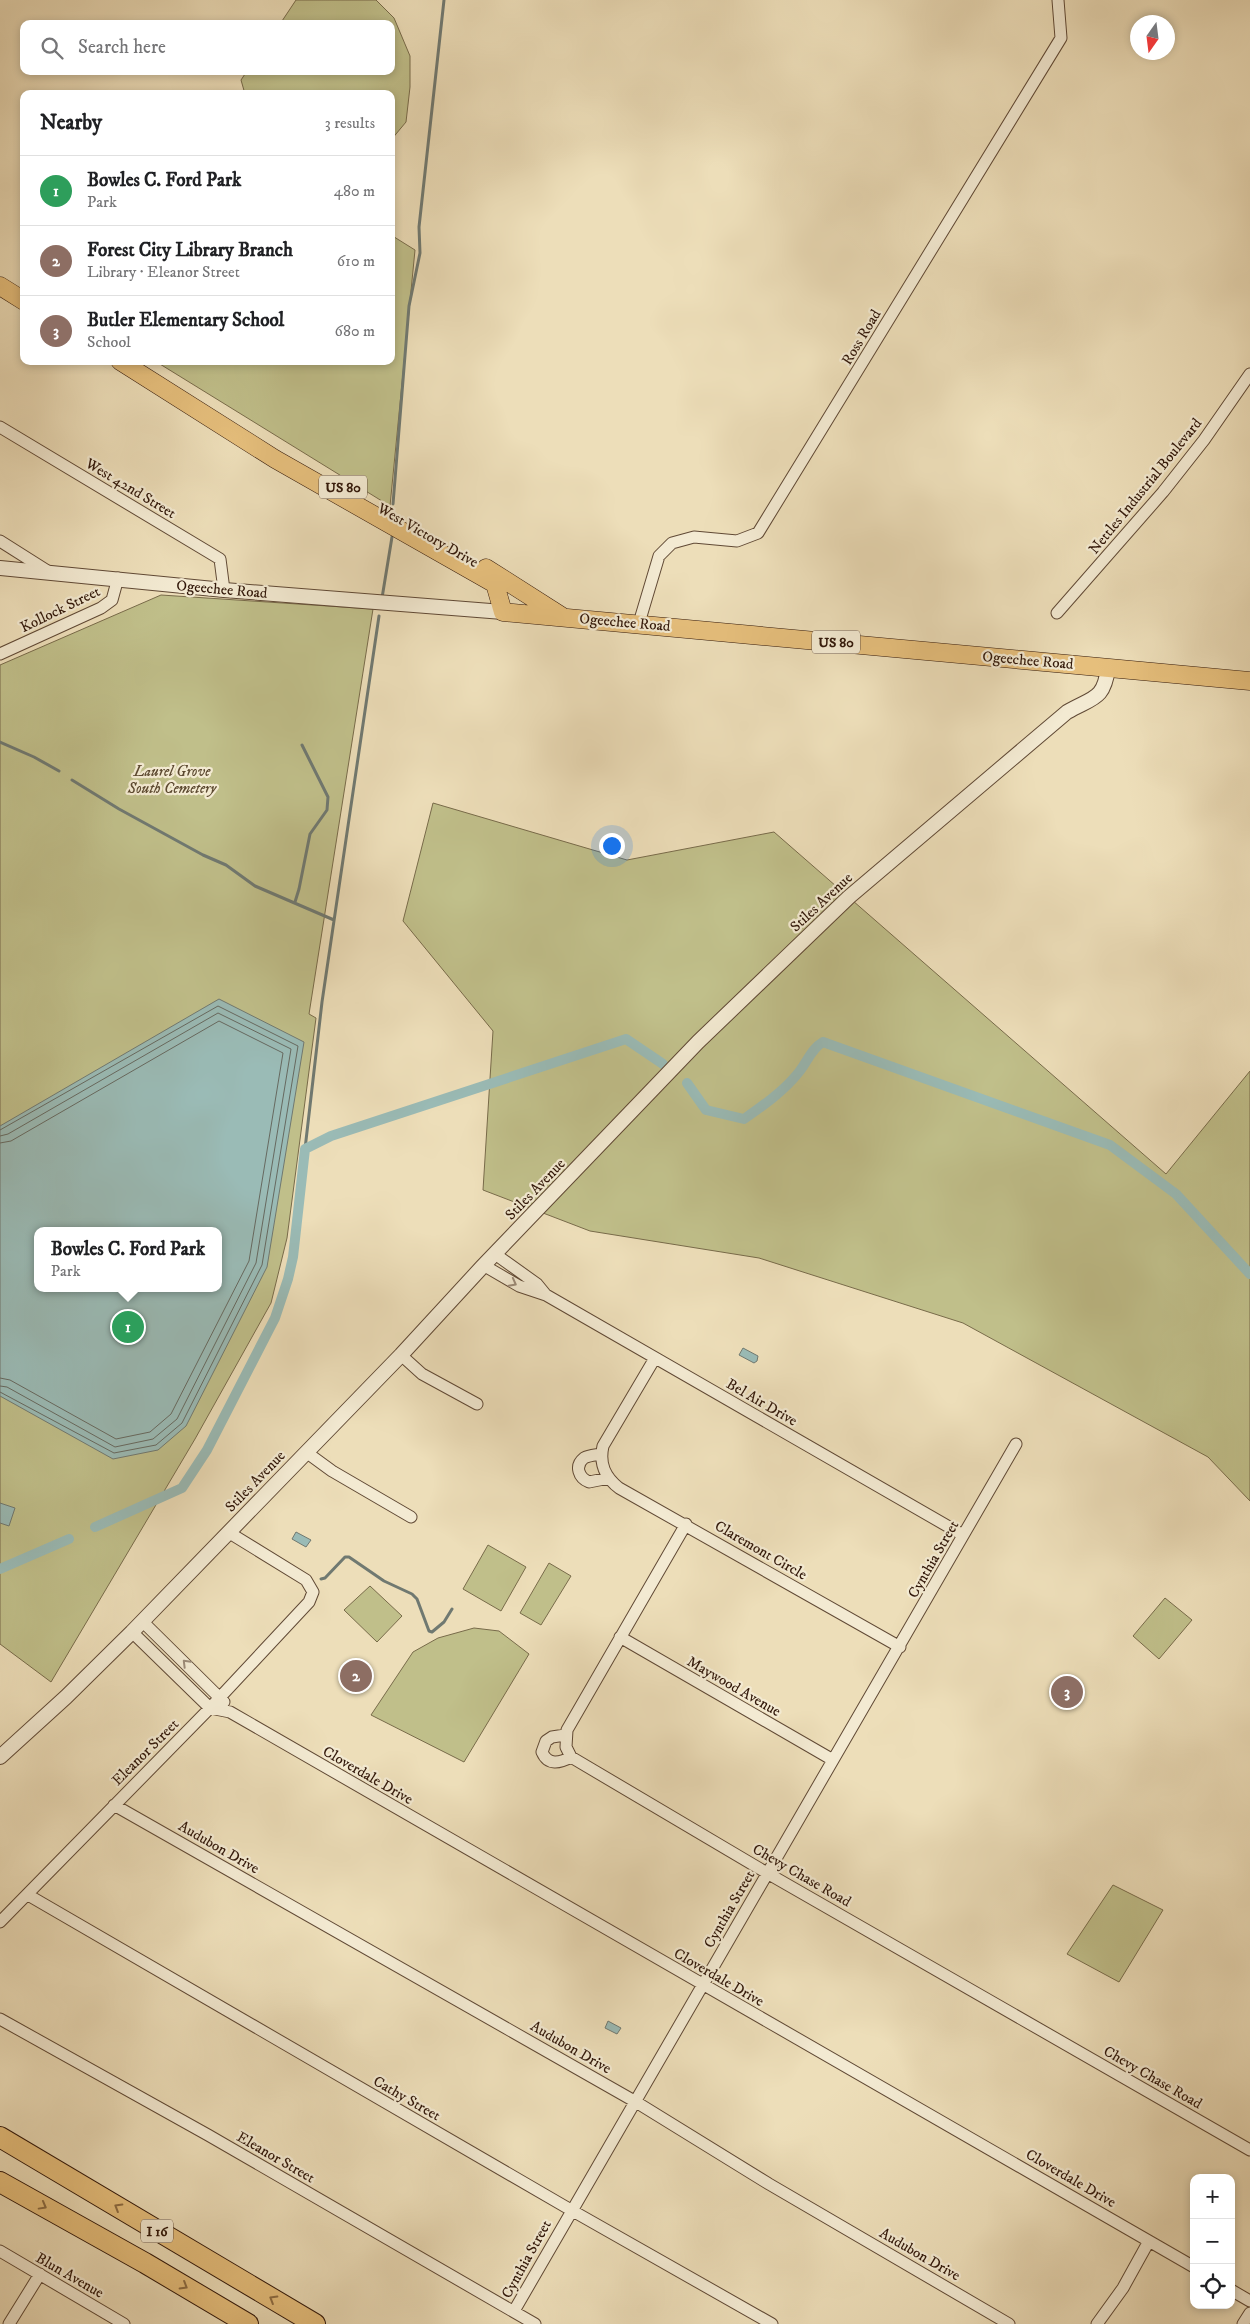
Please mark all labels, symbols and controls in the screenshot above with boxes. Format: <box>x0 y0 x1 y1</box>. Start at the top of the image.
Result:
north arrow <box>1130 15 1175 60</box>
search box <box>20 20 395 75</box>
icon: search <box>38 34 66 62</box>
text: Search here <box>78 36 166 59</box>
text: Nearby <box>40 110 102 136</box>
text: 3 results <box>325 113 375 133</box>
text: Bowles C. Ford Park <box>87 169 241 192</box>
text: 1 <box>53 181 59 201</box>
text: 480 m <box>334 181 375 201</box>
text: Park <box>87 192 117 212</box>
text: Forest City Library Branch <box>87 239 293 262</box>
text: 2 <box>52 251 60 271</box>
text: 610 m <box>337 251 375 271</box>
text: Library · Eleanor Street <box>87 262 240 282</box>
street label: Ross Road <box>837 306 886 369</box>
text: Butler Elementary School <box>87 309 284 332</box>
text: 3 <box>53 321 59 341</box>
text: 680 m <box>335 321 375 341</box>
text: School <box>87 332 131 352</box>
street label: Nettles Industrial Boulevard <box>1085 414 1206 558</box>
street label: West 42nd Street <box>81 453 180 523</box>
road number: US 80 <box>319 476 367 498</box>
street label: West Victory Drive <box>373 498 482 572</box>
street label: Ogeechee Road <box>176 576 269 603</box>
street label: Kollock Street <box>17 582 103 637</box>
street label: Ogeechee Road <box>579 609 672 636</box>
road number: US 80 <box>812 630 860 654</box>
street label: Ogeechee Road <box>982 647 1075 674</box>
park label: Laurel Grove South Cemetery <box>127 762 217 798</box>
your location <box>599 833 625 859</box>
street label: Stiles Avenue <box>786 869 857 936</box>
street label: Stiles Avenue <box>501 1154 570 1224</box>
popup <box>34 1227 222 1292</box>
text: Bowles C. Ford Park <box>51 1238 205 1261</box>
text: Park <box>51 1261 81 1281</box>
one-way arrow <box>508 1277 517 1287</box>
pin: 1 <box>112 1308 144 1346</box>
street label: Bel Air Drive <box>723 1374 801 1430</box>
street label: Stiles Avenue <box>221 1446 290 1516</box>
street label: Claremont Circle <box>711 1516 810 1585</box>
street label: Cynthia Street <box>904 1517 963 1601</box>
street label: Maywood Avenue <box>683 1652 784 1721</box>
pin: 2 <box>340 1657 372 1695</box>
one-way arrow <box>183 1660 192 1669</box>
pin: 3 <box>1051 1673 1083 1711</box>
street label: Eleanor Street <box>108 1715 183 1790</box>
street label: Cloverdale Drive <box>319 1742 416 1809</box>
street label: Audubon Drive <box>175 1817 263 1878</box>
street label: Chevy Chase Road <box>749 1840 855 1912</box>
street label: Cynthia Street <box>700 1867 759 1951</box>
street label: Cloverdale Drive <box>670 1944 767 2011</box>
street label: Audubon Drive <box>527 2017 615 2078</box>
street label: Chevy Chase Road <box>1100 2042 1206 2114</box>
street label: Cathy Street <box>370 2072 444 2125</box>
street label: Eleanor Street <box>233 2127 318 2187</box>
street label: Cloverdale Drive <box>1022 2145 1119 2212</box>
map controls <box>1190 2174 1235 2309</box>
button: + <box>1190 2174 1235 2219</box>
one-way arrow <box>37 2200 46 2210</box>
one-way arrow <box>115 2204 124 2214</box>
street label: Cynthia Street <box>497 2217 556 2302</box>
button: − <box>1190 2219 1235 2264</box>
road number: I 16 <box>141 2220 173 2242</box>
street label: Audubon Drive <box>876 2224 964 2285</box>
street label: Blun Avenue <box>32 2248 107 2303</box>
button: locate <box>1190 2264 1235 2309</box>
one-way arrow <box>178 2280 187 2290</box>
one-way arrow <box>270 2296 279 2306</box>

